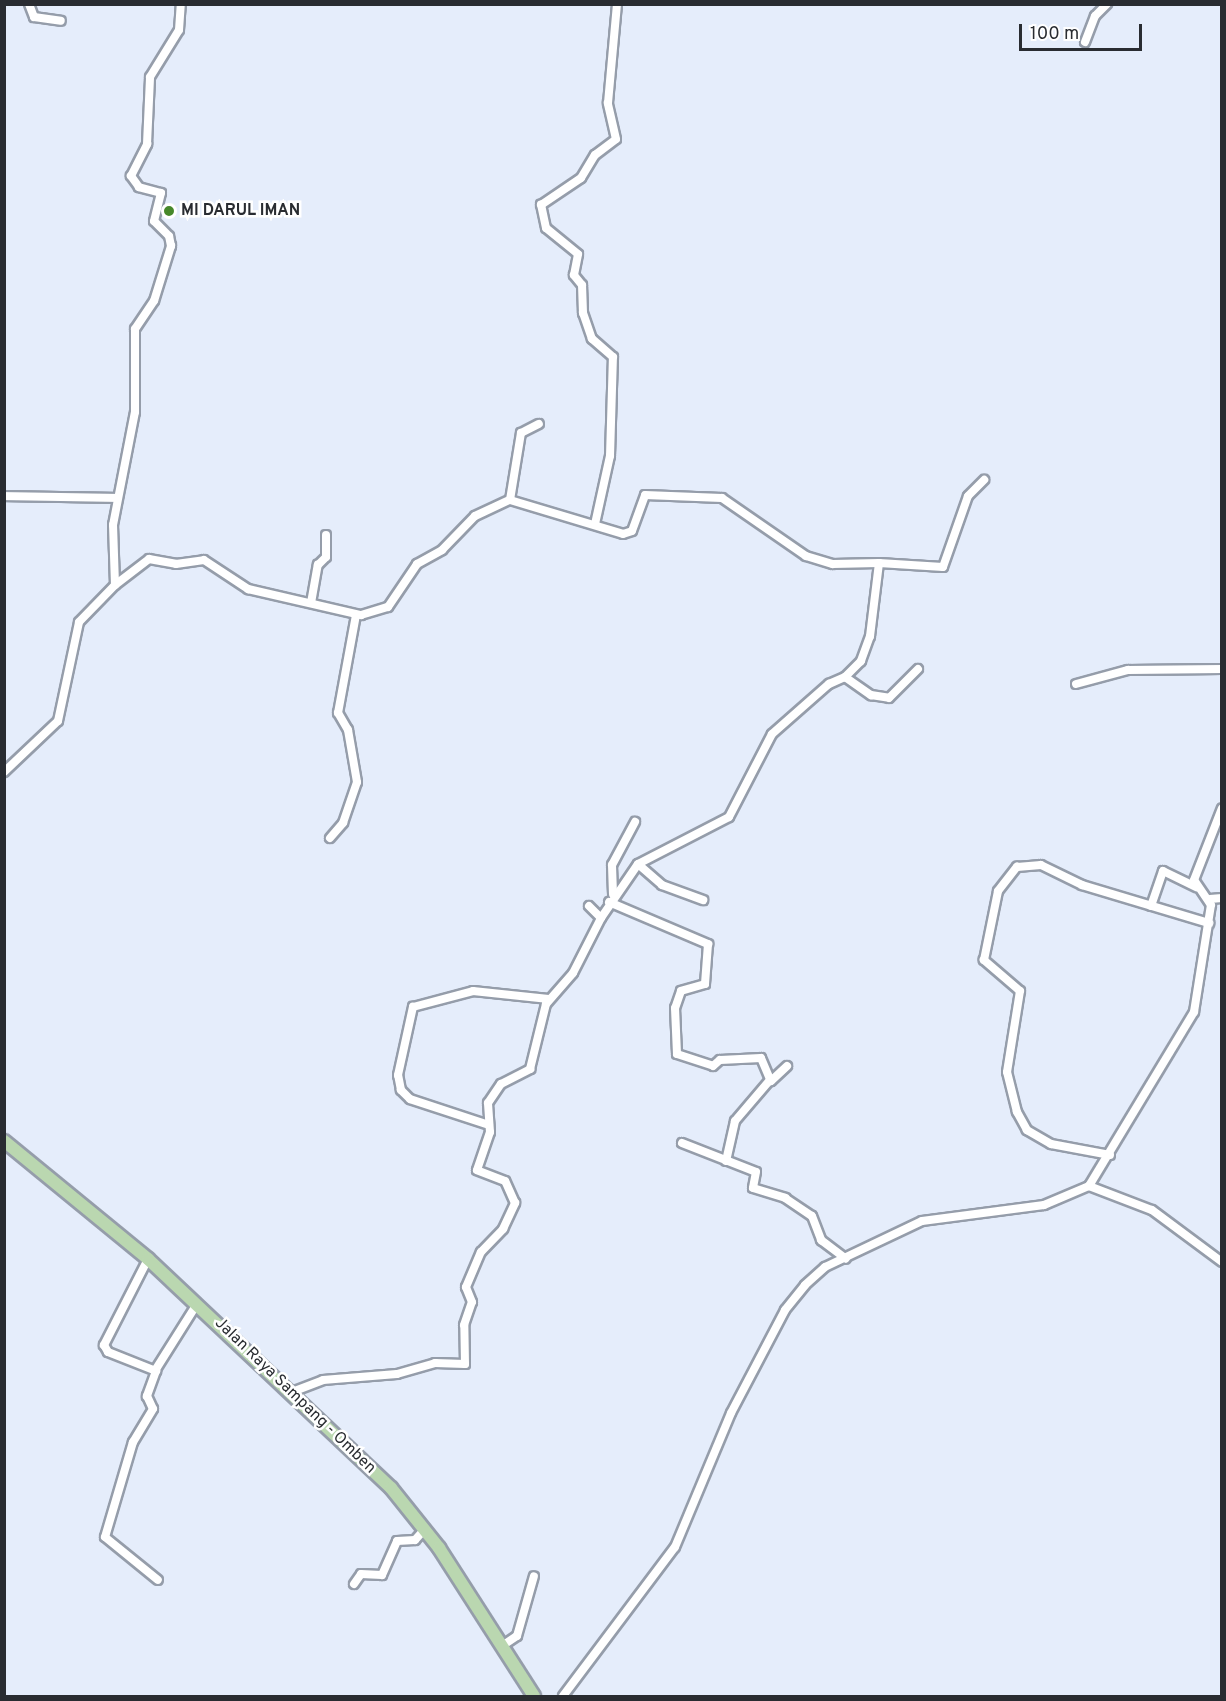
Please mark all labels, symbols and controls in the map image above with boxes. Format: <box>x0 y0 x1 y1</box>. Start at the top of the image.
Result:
scale bar <box>1022 12 1145 50</box>
text: 100 m <box>1030 23 1079 46</box>
place label: MI DARUL IMAN <box>181 201 300 221</box>
marker: MI DARUL IMAN <box>162 204 176 218</box>
street label: Jalan Raya Sampang - Omben <box>211 1314 379 1478</box>

